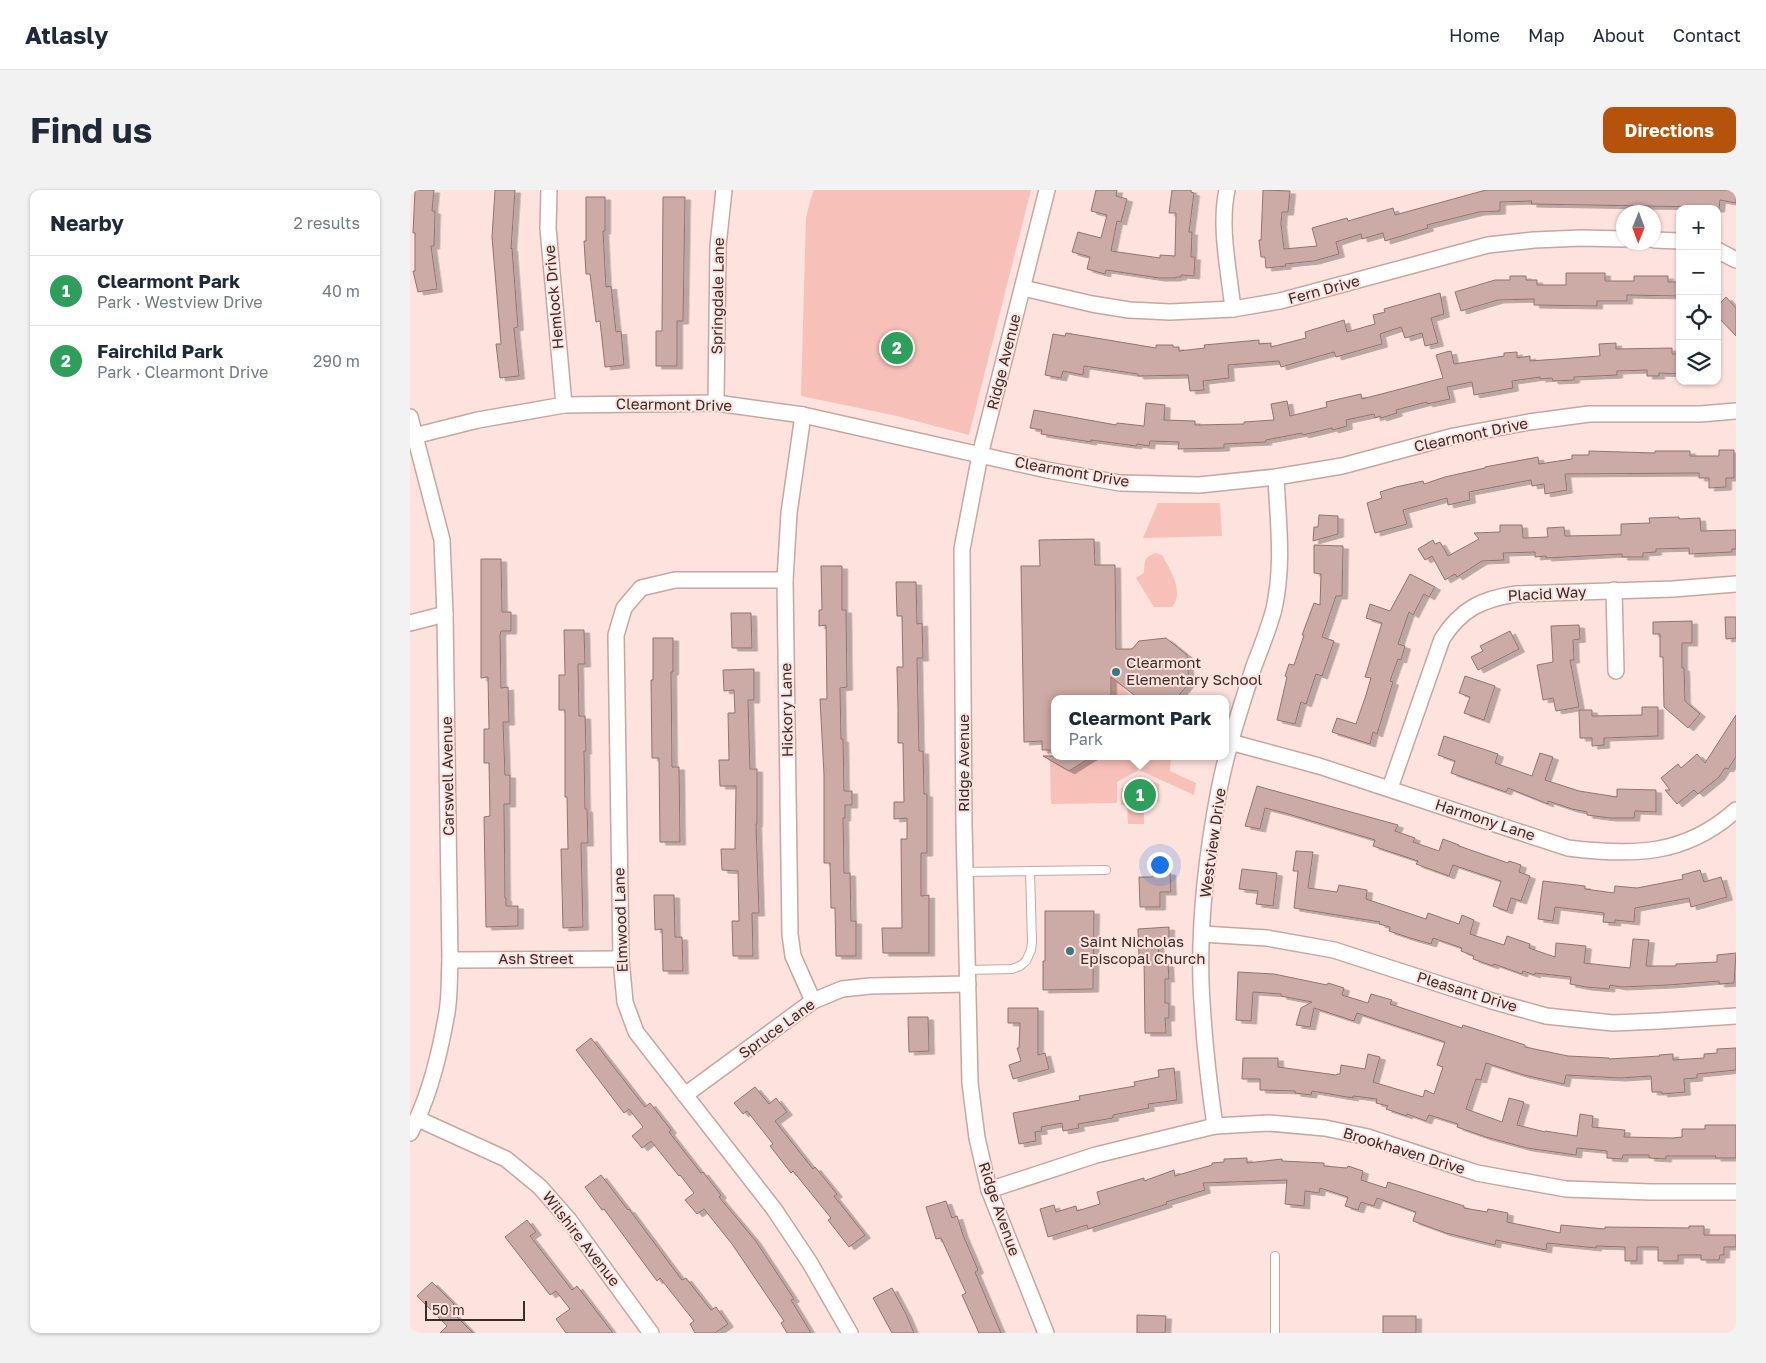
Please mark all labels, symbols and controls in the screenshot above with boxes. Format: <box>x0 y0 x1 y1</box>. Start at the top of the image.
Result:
text: Atlasly <box>25 20 108 49</box>
text: Home <box>1449 24 1500 46</box>
text: Map <box>1528 24 1565 46</box>
text: About <box>1593 24 1645 46</box>
text: Contact <box>1673 24 1741 46</box>
button: Directions <box>1603 107 1736 153</box>
text: Find us <box>30 109 152 151</box>
north arrow <box>1616 205 1661 250</box>
map controls <box>1676 205 1721 385</box>
button: + <box>1676 205 1721 250</box>
text: Nearby <box>50 210 124 236</box>
text: 2 results <box>294 213 360 233</box>
street label: Springdale Lane <box>707 237 727 355</box>
street label: Hemlock Drive <box>539 244 567 350</box>
button: − <box>1676 250 1721 295</box>
text: Clearmont Park <box>97 269 240 292</box>
street label: Fern Drive <box>1286 271 1362 307</box>
text: 1 <box>62 281 70 301</box>
text: 40 m <box>322 281 360 301</box>
text: Park · Westview Drive <box>97 292 263 312</box>
button: locate <box>1676 295 1721 340</box>
street label: Ridge Avenue <box>982 312 1024 412</box>
pin: 2 <box>881 329 913 367</box>
text: Fairchild Park <box>97 339 224 362</box>
button: layers <box>1676 340 1721 385</box>
text: 2 <box>61 351 71 371</box>
text: 290 m <box>313 351 360 371</box>
text: Park · Clearmont Drive <box>97 362 268 382</box>
street label: Clearmont Drive <box>616 394 733 414</box>
street label: Clearmont Drive <box>1412 413 1530 455</box>
street label: Clearmont Drive <box>1013 452 1131 490</box>
street label: Placid Way <box>1507 582 1587 604</box>
place label: Clearmont Elementary School <box>1126 653 1262 688</box>
street label: Hickory Lane <box>776 662 796 757</box>
marker: Clearmont Elementary School <box>1110 666 1122 678</box>
popup <box>1051 695 1229 760</box>
text: Clearmont Park <box>1068 706 1212 729</box>
street label: Ridge Avenue <box>954 714 972 812</box>
street label: Carswell Avenue <box>437 716 457 836</box>
text: Park <box>1068 729 1103 749</box>
pin: 1 <box>1124 776 1156 814</box>
street label: Westview Drive <box>1195 786 1229 899</box>
street label: Harmony Lane <box>1433 794 1538 844</box>
your location <box>1147 852 1173 878</box>
street label: Elmwood Lane <box>609 867 631 973</box>
place label: Saint Nicholas Episcopal Church <box>1080 932 1205 967</box>
marker: Saint Nicholas Episcopal Church <box>1064 945 1076 957</box>
street label: Ash Street <box>498 949 574 967</box>
street label: Pleasant Drive <box>1415 967 1520 1015</box>
street label: Spruce Lane <box>735 994 818 1062</box>
street label: Brookhaven Drive <box>1341 1123 1468 1177</box>
street label: Ridge Avenue <box>975 1159 1025 1258</box>
street label: Wilshire Avenue <box>539 1187 625 1290</box>
scale bar <box>425 1298 525 1321</box>
text: 50 m <box>432 1301 465 1318</box>

